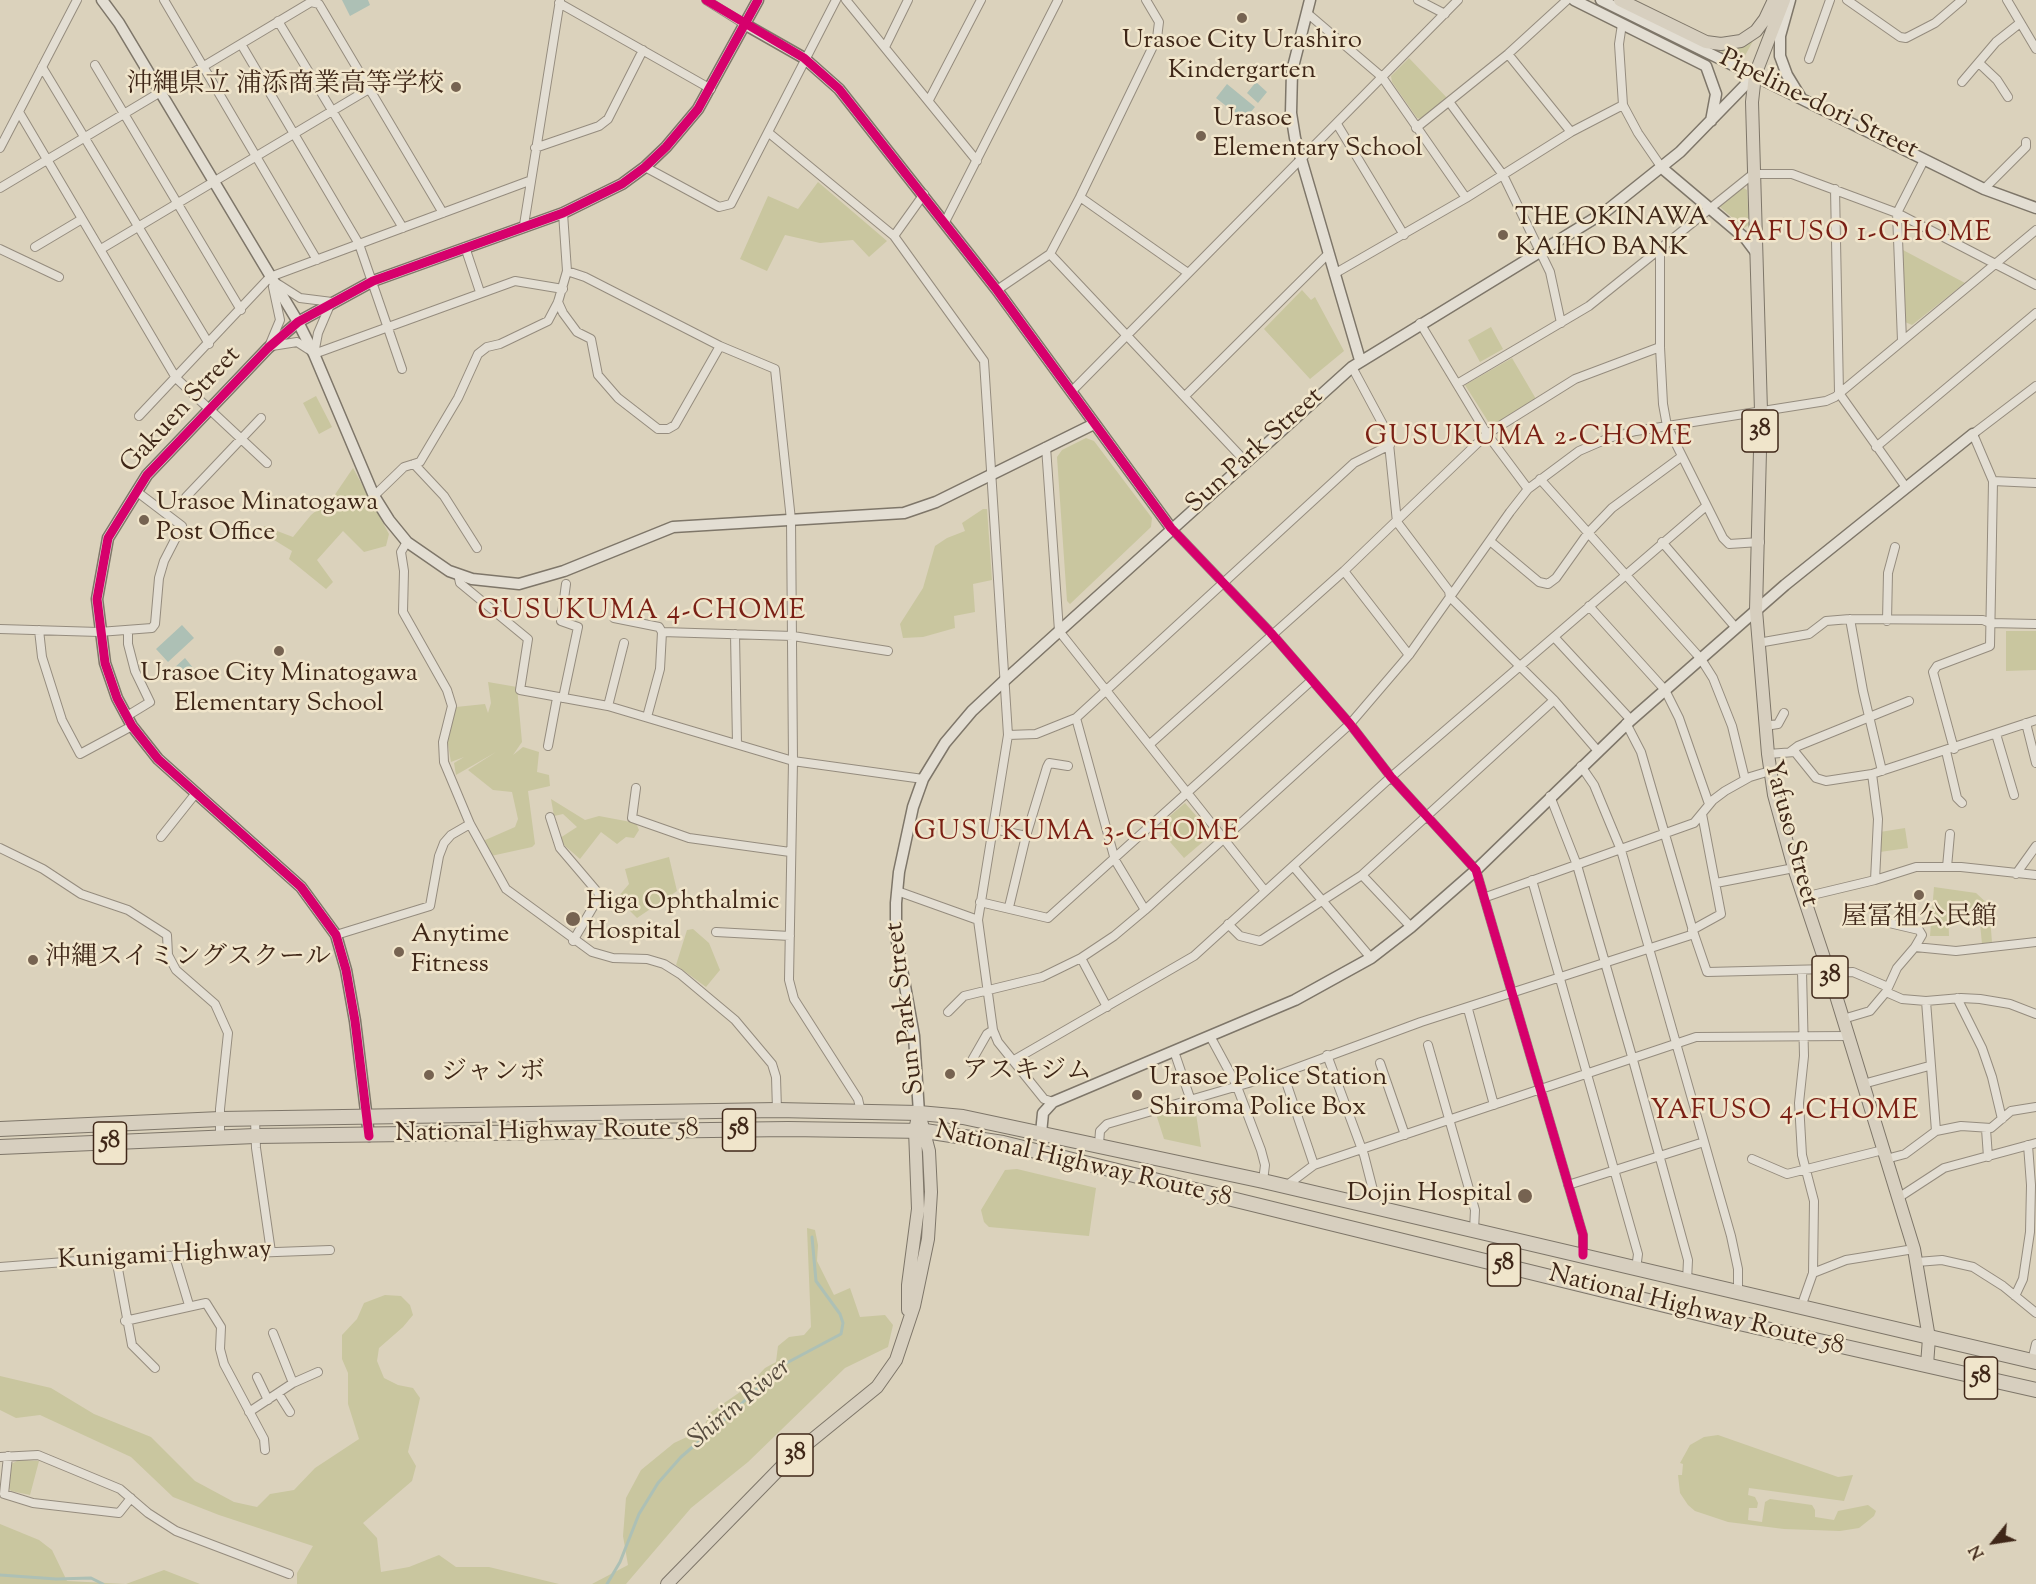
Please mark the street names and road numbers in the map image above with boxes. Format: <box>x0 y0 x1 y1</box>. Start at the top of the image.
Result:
street label: Pipeline-dori Street <box>1714 44 1922 168</box>
street label: Gakuen Street <box>115 341 249 481</box>
street label: Sun Park Street <box>1181 382 1331 522</box>
road number: 38 <box>1742 410 1778 452</box>
street label: Yafuso Street <box>1755 758 1823 910</box>
street label: Sun Park Street <box>881 920 933 1096</box>
road number: 38 <box>1812 956 1848 998</box>
road number: 58 <box>722 1109 756 1151</box>
street label: National Highway Route 58 <box>395 1115 699 1151</box>
street label: National Highway Route 58 <box>932 1117 1234 1215</box>
road number: 58 <box>94 1122 126 1164</box>
street label: Kunigami Highway <box>57 1236 273 1278</box>
road number: 58 <box>1488 1244 1520 1286</box>
street label: National Highway Route 58 <box>1545 1260 1847 1364</box>
road number: 58 <box>1964 1357 1998 1399</box>
road number: 38 <box>777 1434 813 1476</box>

